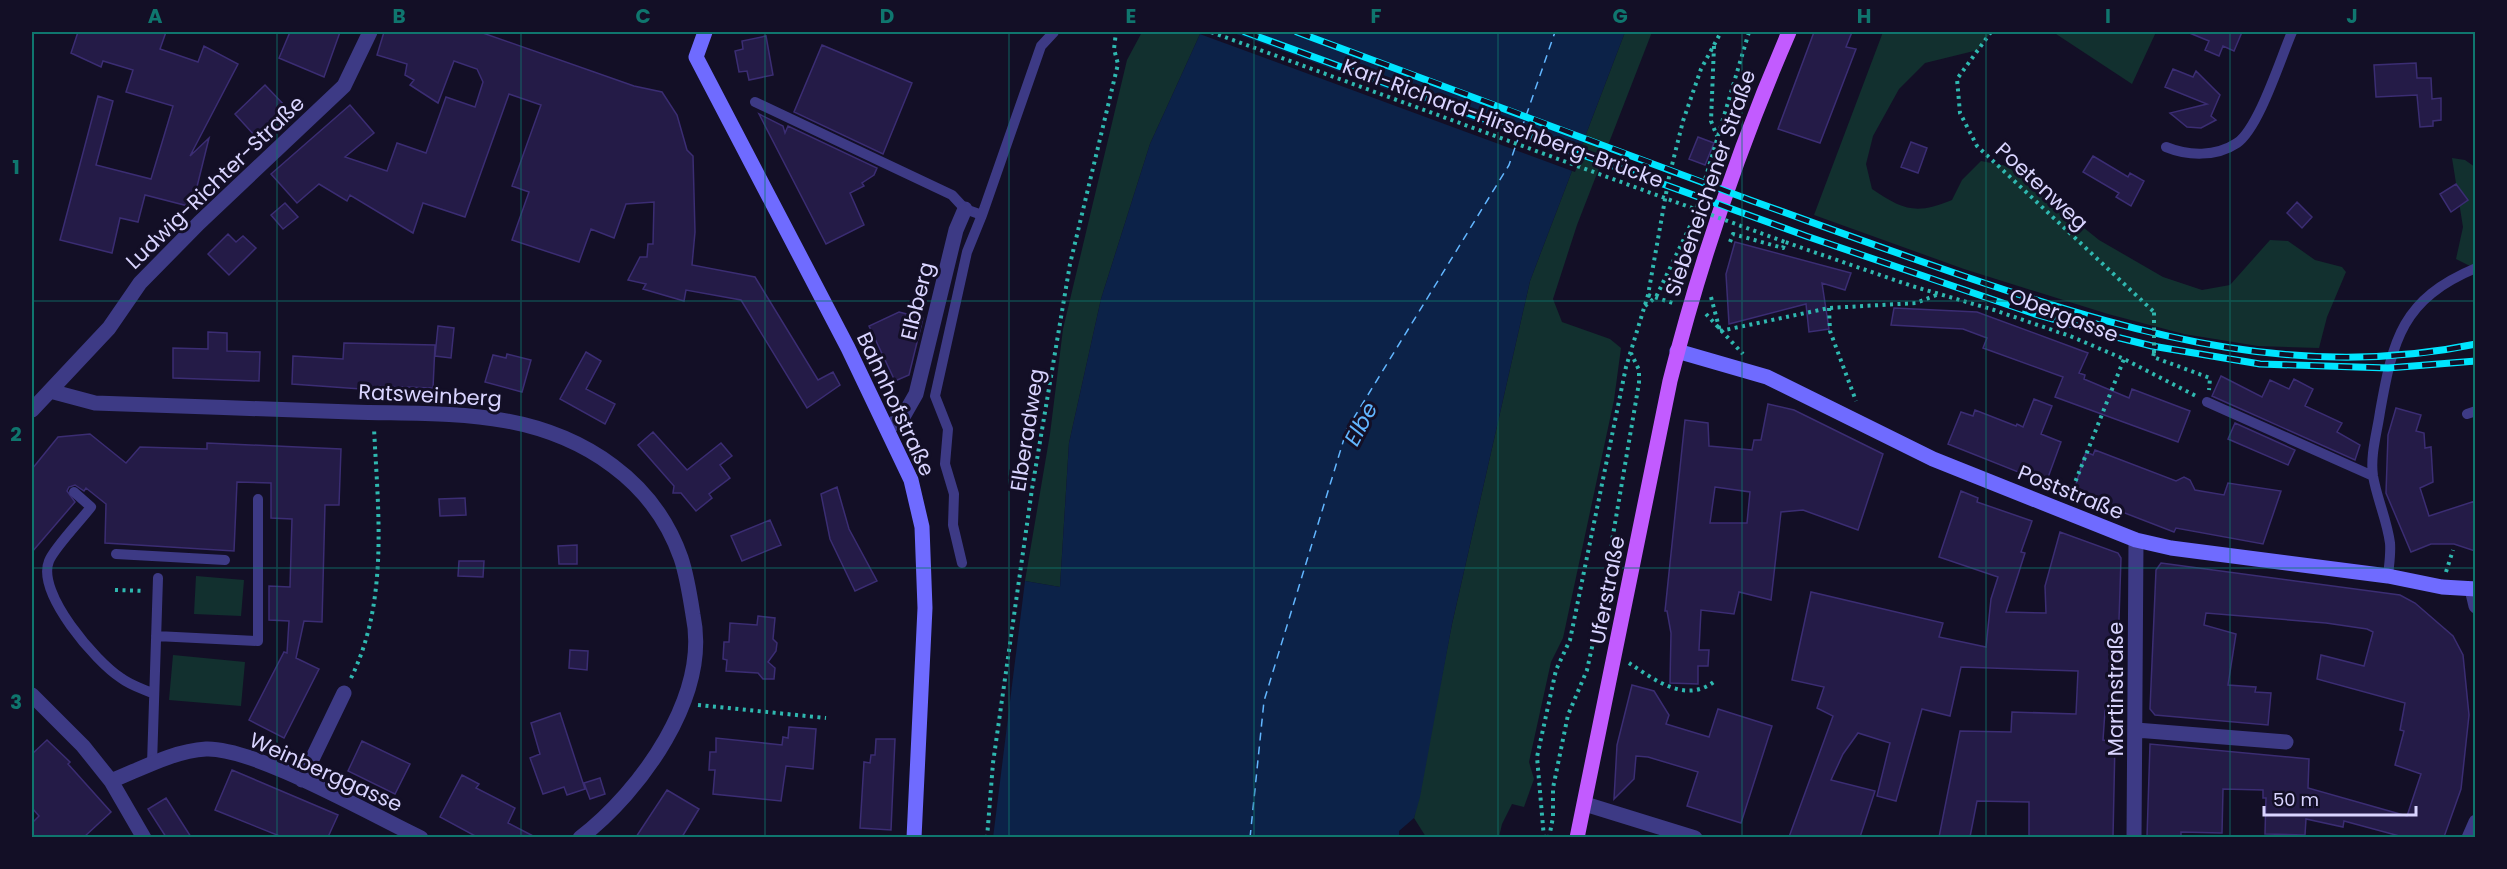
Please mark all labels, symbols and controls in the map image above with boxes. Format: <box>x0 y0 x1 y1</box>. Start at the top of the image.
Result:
text: A <box>148 2 163 30</box>
text: B <box>392 2 406 30</box>
text: C <box>635 2 651 30</box>
text: D <box>880 2 894 30</box>
text: E <box>1126 2 1136 30</box>
text: F <box>1371 2 1382 30</box>
text: G <box>1612 2 1628 30</box>
text: H <box>1857 2 1871 30</box>
text: I <box>2105 2 2111 30</box>
text: J <box>2346 2 2358 30</box>
street label: Karl-Richard-Hirschberg-Brücke <box>1339 51 1667 195</box>
street label: Siebeneichener Straße <box>1658 66 1762 300</box>
street label: Ludwig-Richter-Straße <box>119 89 311 275</box>
street label: Poetenweg <box>1989 135 2095 237</box>
text: 1 <box>12 153 20 181</box>
street label: Elbberg <box>893 259 941 343</box>
street label: Obergasse <box>2005 281 2123 349</box>
street label: Bahnhofstraße <box>850 327 942 481</box>
street label: Elberadweg <box>1003 367 1051 493</box>
street label: Ratsweinberg <box>358 377 502 413</box>
water label: Elbe <box>1337 397 1385 451</box>
text: 2 <box>10 420 22 448</box>
street label: Poststraße <box>2014 458 2128 526</box>
street label: Uferstraße <box>1582 533 1632 647</box>
street label: Martinstraße <box>2101 622 2130 756</box>
text: 3 <box>10 688 22 716</box>
street label: Weinberggasse <box>245 725 407 819</box>
scale bar <box>2264 779 2416 817</box>
text: 50 m <box>2273 787 2319 812</box>

